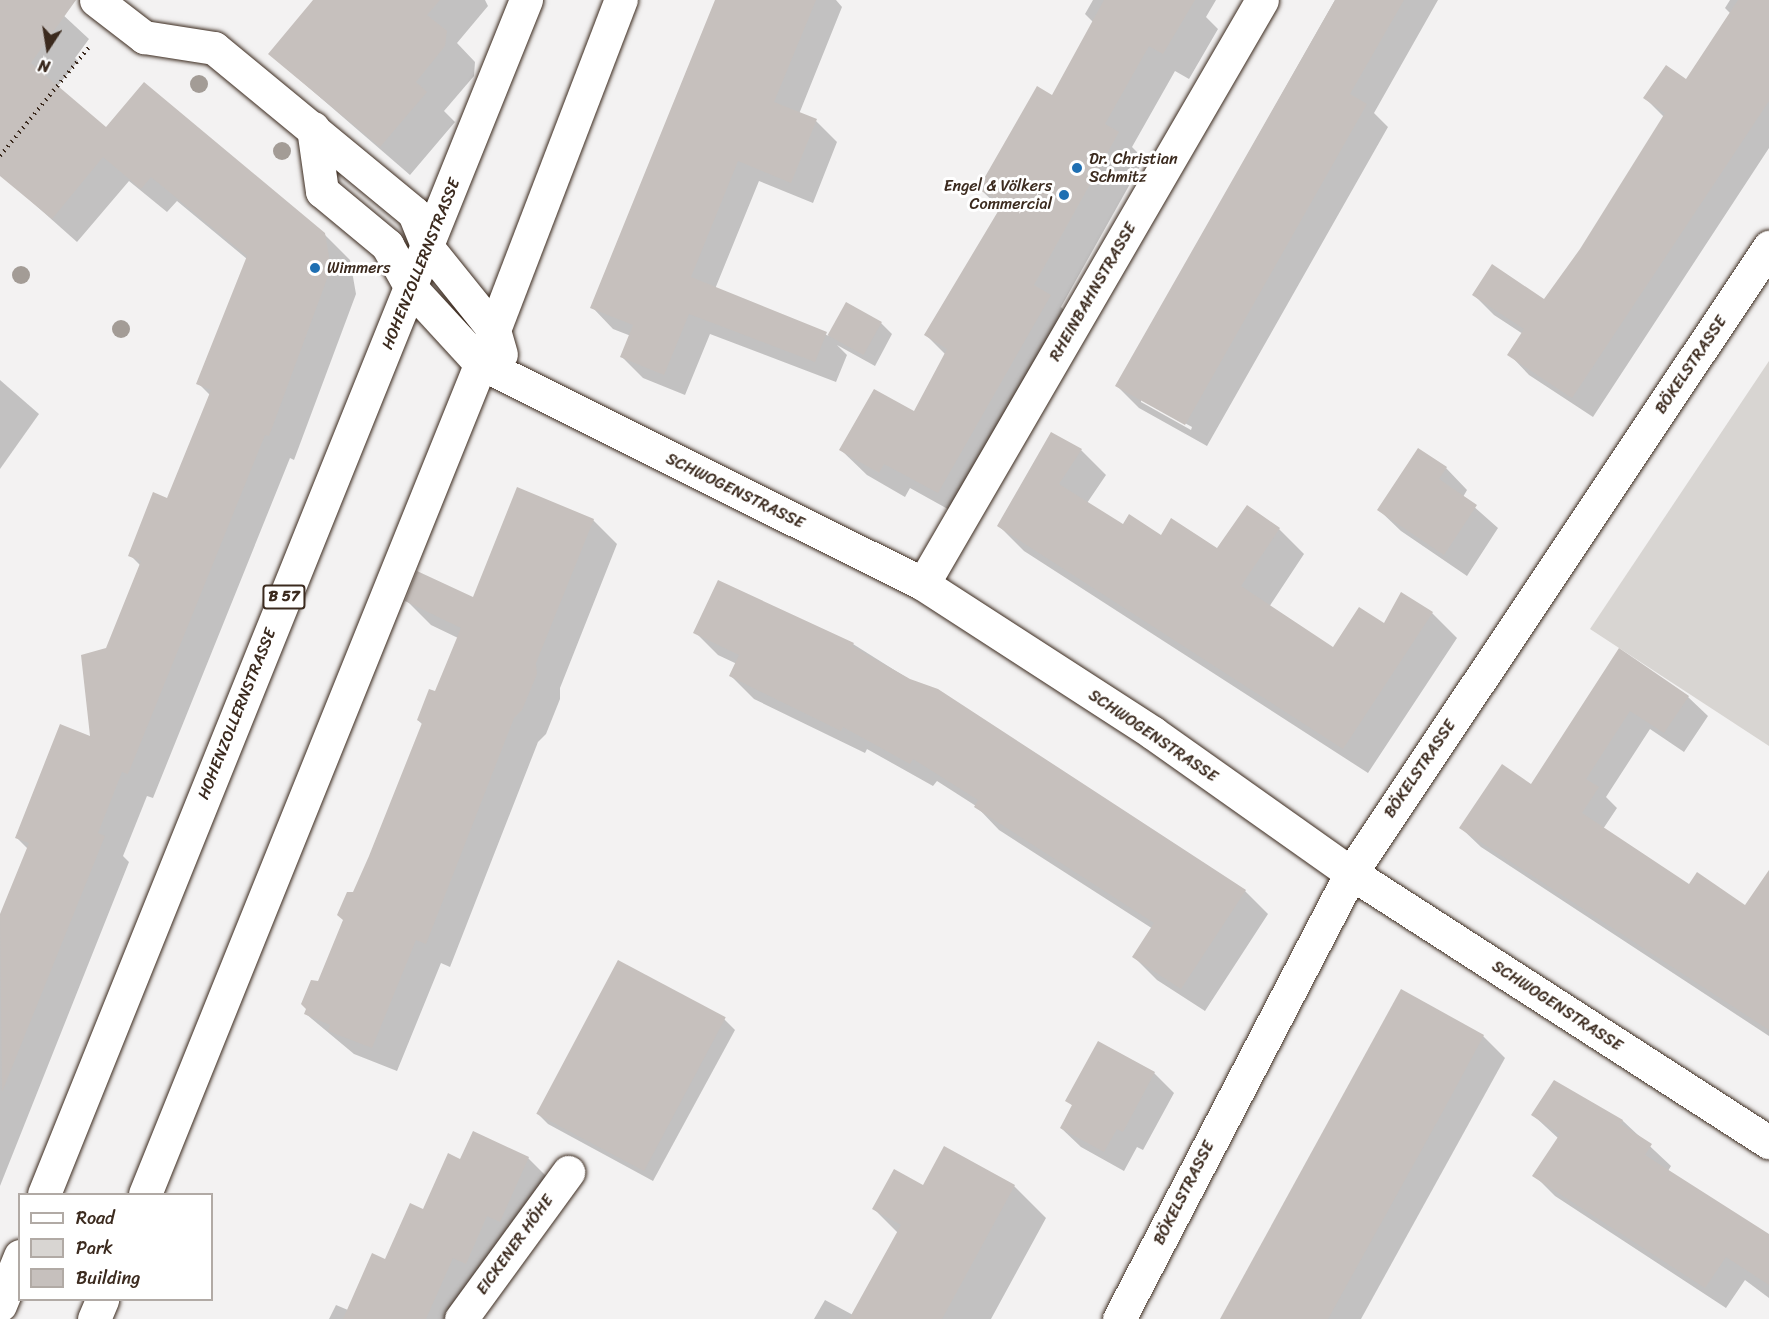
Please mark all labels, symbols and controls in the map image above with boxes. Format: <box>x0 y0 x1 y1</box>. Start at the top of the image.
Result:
north arrow <box>18 18 78 78</box>
text: N <box>36 51 53 81</box>
place label: Dr. Christian Schmitz <box>1089 149 1177 187</box>
marker: Dr. Christian Schmitz <box>1070 161 1084 175</box>
street label: HOHENZOLLERNSTRASSE <box>378 176 464 352</box>
place label: Engel & Völkers Commercial <box>944 176 1052 214</box>
marker: Engel & Völkers Commercial <box>1057 188 1071 202</box>
street label: RHEINBAHNSTRASSE <box>1046 219 1140 365</box>
place label: Wimmers <box>327 258 390 278</box>
marker: Wimmers <box>308 261 322 275</box>
street label: BÖKELSTRASSE <box>1651 312 1731 418</box>
street label: SCHWOGENSTRASSE <box>663 449 807 533</box>
road number: B 57 <box>262 585 306 609</box>
street label: HOHENZOLLERNSTRASSE <box>194 626 280 802</box>
street label: SCHWOGENSTRASSE <box>1085 686 1221 786</box>
street label: BÖKELSTRASSE <box>1380 716 1460 822</box>
street label: SCHWOGENSTRASSE <box>1488 957 1626 1055</box>
street label: BÖKELSTRASSE <box>1150 1138 1218 1248</box>
street label: EICKENER HÖHE <box>472 1192 558 1298</box>
legend <box>18 1193 213 1301</box>
text: Road <box>76 1202 115 1234</box>
text: Park <box>76 1232 113 1264</box>
text: Building <box>76 1262 140 1294</box>

